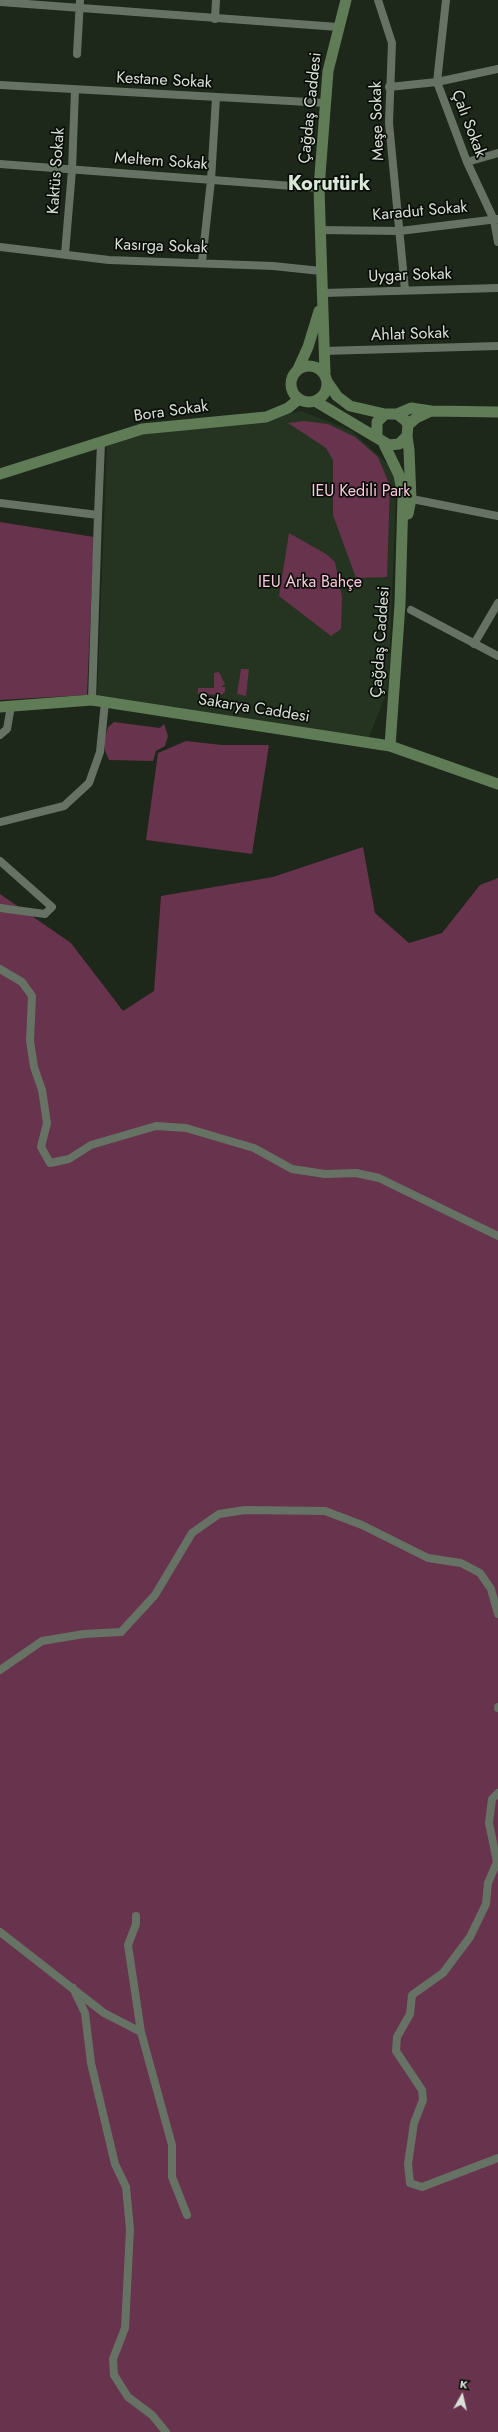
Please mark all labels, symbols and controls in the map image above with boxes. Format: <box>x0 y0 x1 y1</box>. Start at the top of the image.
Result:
street label: Çağdaş Caddesi <box>296 52 326 164</box>
street label: Kestane Sokak <box>116 69 212 93</box>
street label: Meşe Sokak <box>367 81 389 161</box>
street label: Çalı Sokak <box>446 88 490 160</box>
street label: Kaktüs Sokak <box>44 127 70 215</box>
street label: Meltem Sokak <box>114 149 208 175</box>
district label: Korutürk <box>288 173 370 197</box>
street label: Karadut Sokak <box>372 198 468 226</box>
street label: Kasırga Sokak <box>114 236 208 258</box>
street label: Uygar Sokak <box>368 265 452 287</box>
street label: Ahlat Sokak <box>371 324 449 346</box>
street label: Bora Sokak <box>133 397 209 427</box>
park label: IEU Kedili Park <box>312 482 410 502</box>
park label: IEU Arka Bahçe <box>258 573 362 593</box>
street label: Çağdaş Caddesi <box>368 586 394 698</box>
street label: Sakarya Caddesi <box>197 691 311 727</box>
north arrow <box>442 2376 482 2416</box>
text: K <box>459 2376 469 2393</box>

